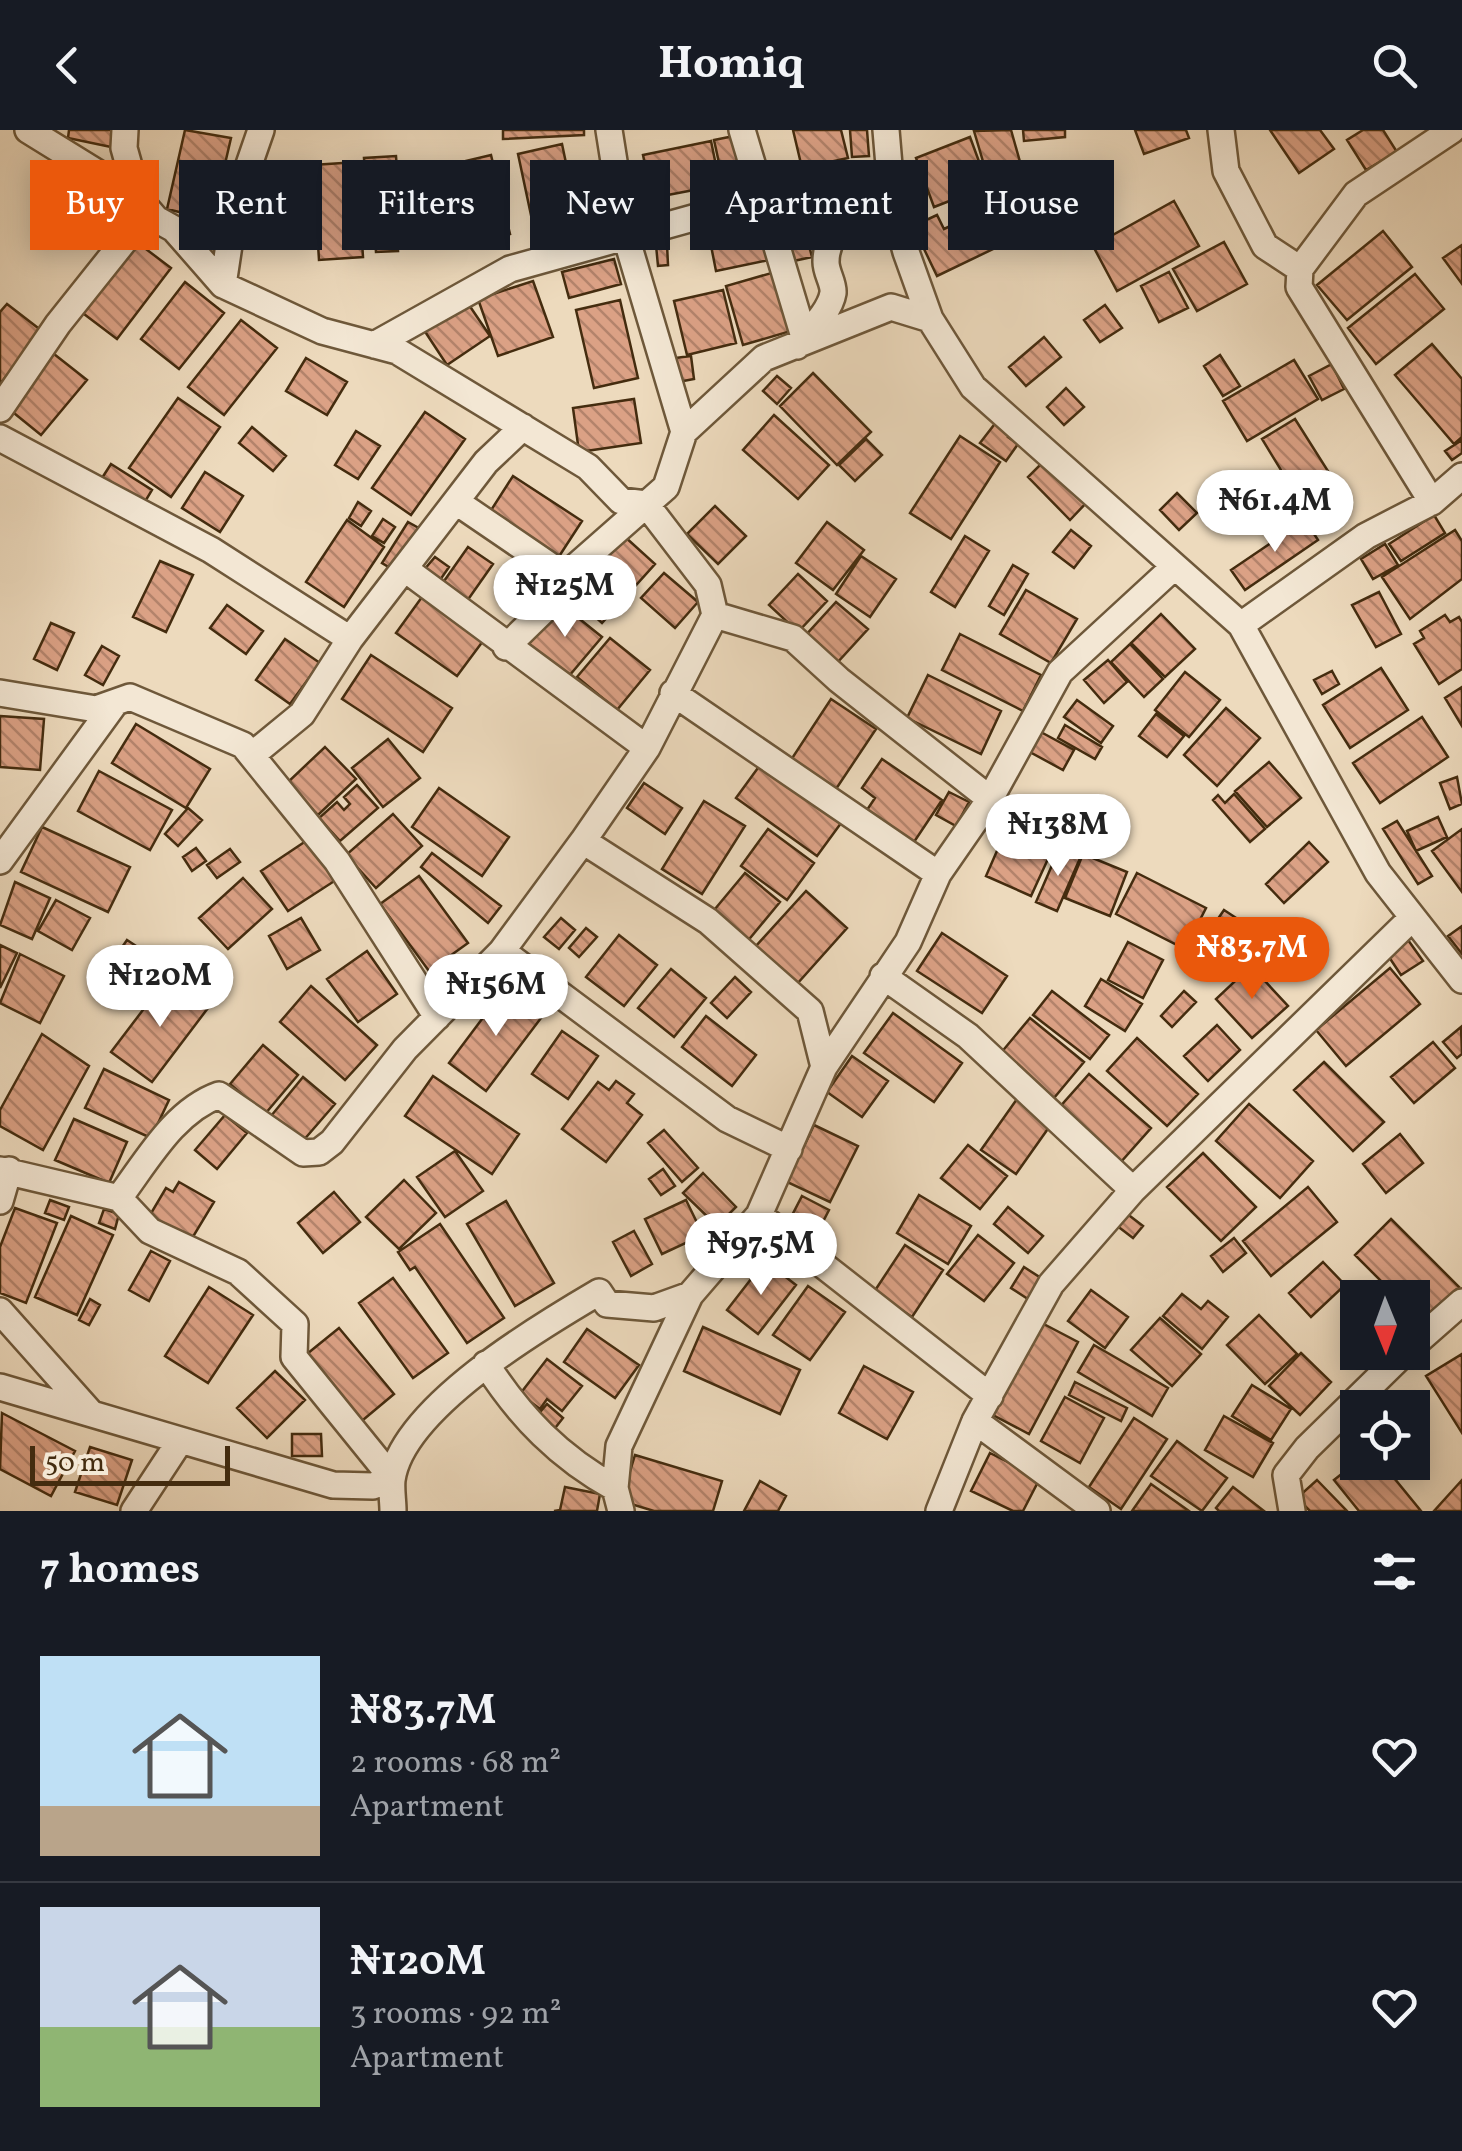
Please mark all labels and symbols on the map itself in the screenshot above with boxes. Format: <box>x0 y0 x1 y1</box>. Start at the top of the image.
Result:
pin: ₦61.4M <box>1194 470 1356 555</box>
pin: ₦125M <box>495 555 635 640</box>
pin: ₦138M <box>988 794 1128 879</box>
pin: ₦83.7M <box>1171 917 1333 1002</box>
pin: ₦120M <box>90 945 230 1030</box>
pin: ₦156M <box>426 954 566 1039</box>
pin: ₦97.5M <box>680 1213 842 1298</box>
north arrow <box>1340 1280 1430 1370</box>
scale bar <box>30 1441 230 1486</box>

